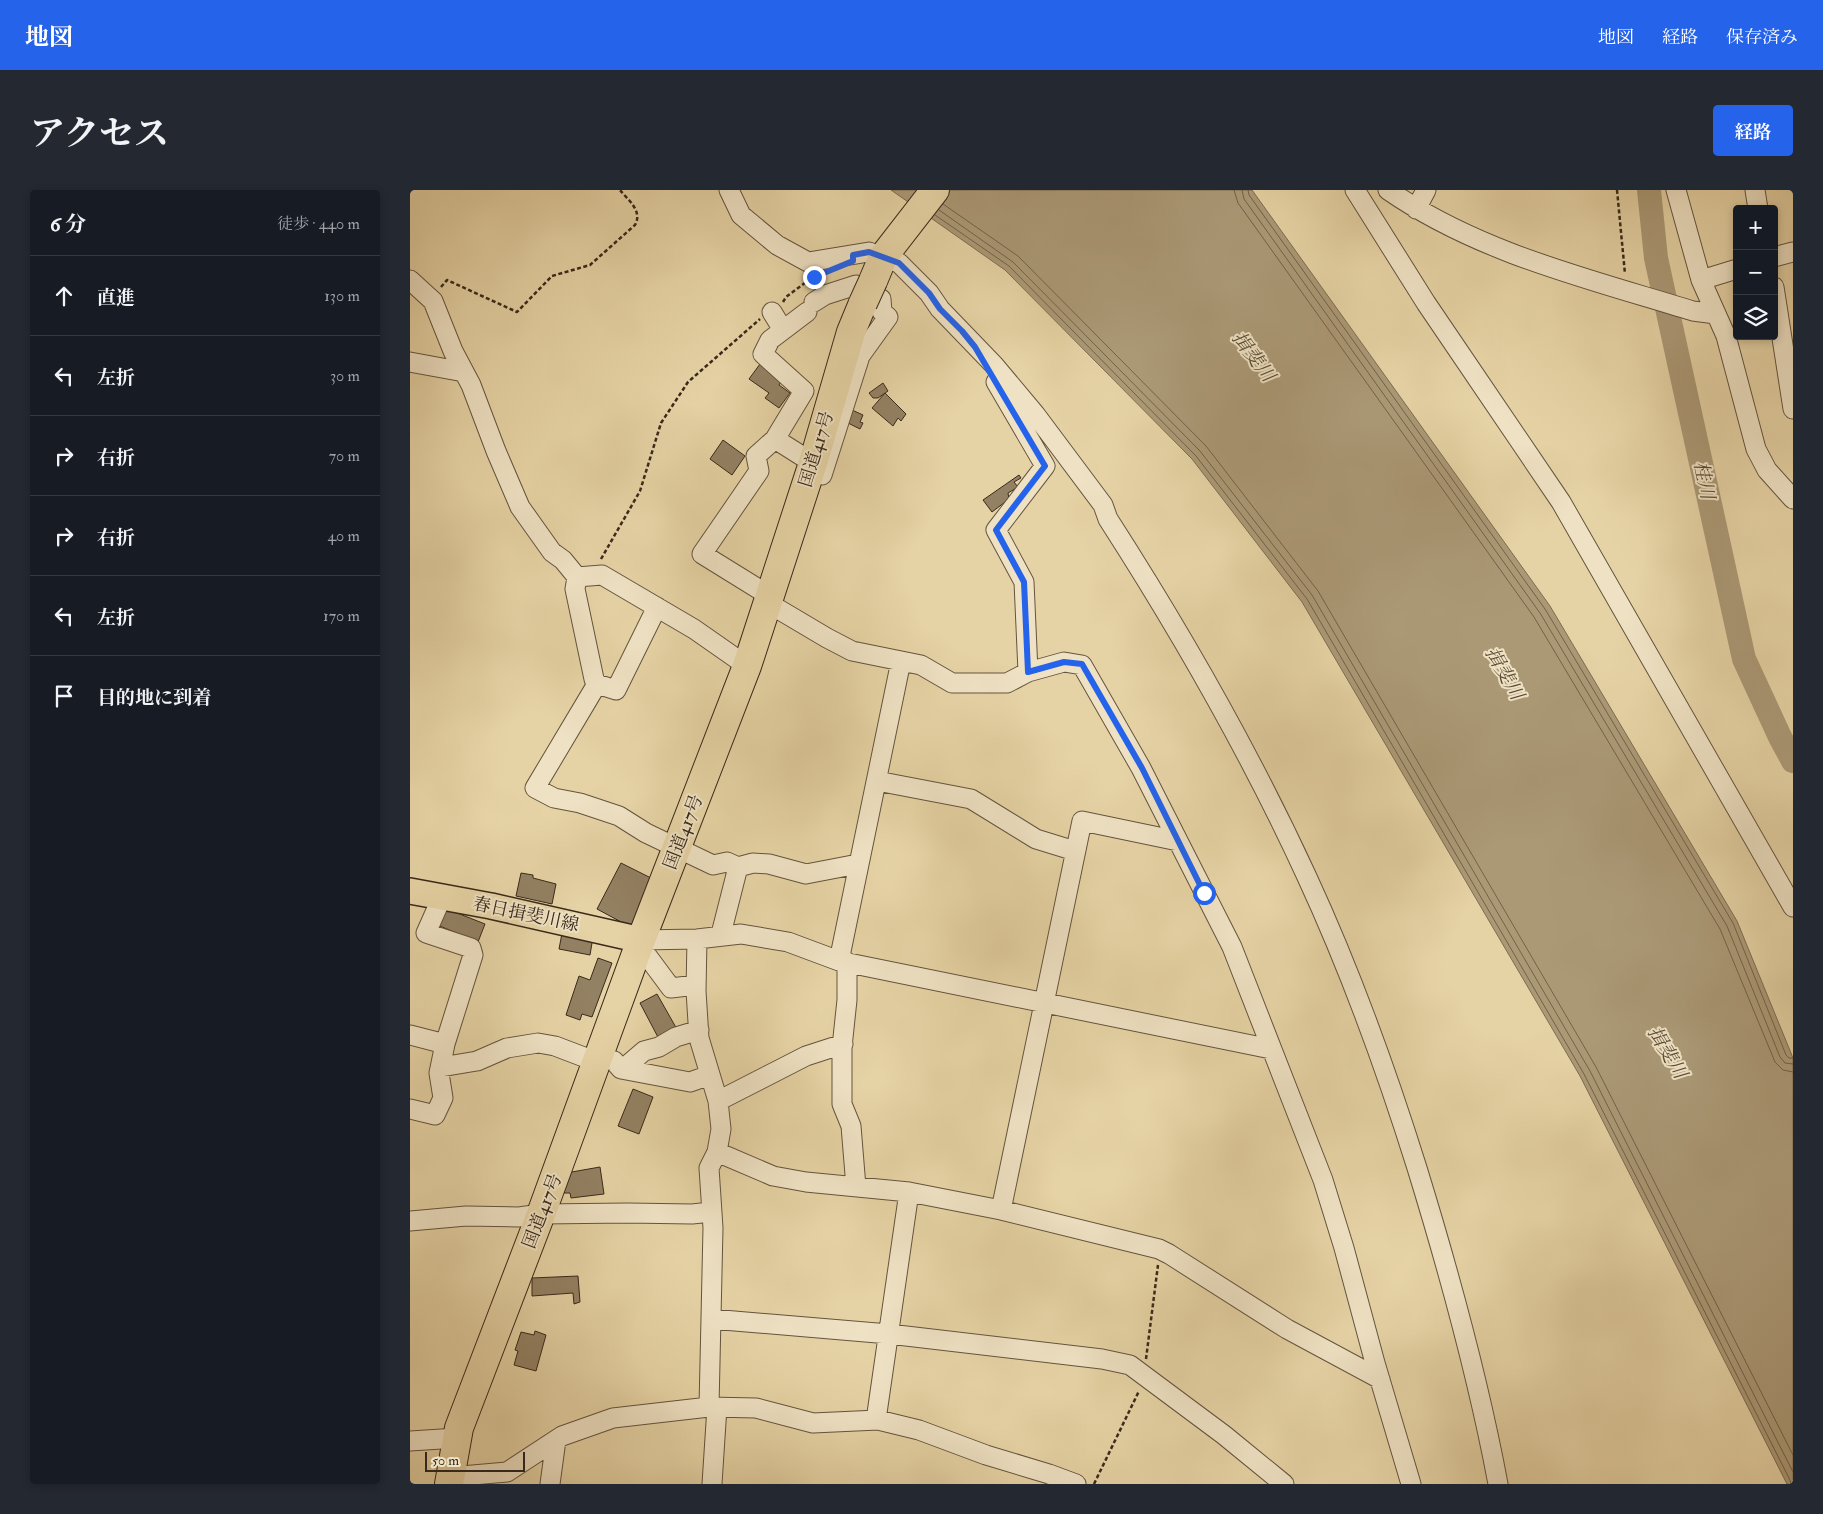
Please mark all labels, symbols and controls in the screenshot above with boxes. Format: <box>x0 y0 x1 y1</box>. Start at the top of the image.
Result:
text: 地図 <box>25 22 73 53</box>
text: 地図 <box>1598 26 1634 49</box>
text: 経路 <box>1662 26 1698 49</box>
text: 保存済み <box>1726 26 1798 49</box>
button: 経路 <box>1713 105 1793 156</box>
text: アクセス <box>30 112 169 156</box>
map controls <box>1733 205 1778 340</box>
button: + <box>1733 205 1778 250</box>
text: 6 分 <box>50 211 86 238</box>
text: 徒歩 · 440 m <box>277 214 360 234</box>
button: − <box>1733 250 1778 295</box>
route end <box>803 266 826 289</box>
icon: ahead <box>50 282 78 310</box>
text: 直進 <box>97 286 135 310</box>
text: 130 m <box>324 286 360 306</box>
button: layers <box>1733 295 1778 340</box>
water label: 揖斐川 <box>1226 327 1281 388</box>
icon: left <box>50 362 78 390</box>
text: 左折 <box>97 366 135 390</box>
text: 30 m <box>330 366 360 386</box>
street label: 国道417号 <box>794 408 839 490</box>
icon: right <box>50 442 78 470</box>
text: 右折 <box>97 446 135 470</box>
text: 70 m <box>329 446 360 466</box>
water label: 桂川 <box>1688 459 1720 503</box>
icon: right <box>50 522 78 550</box>
text: 右折 <box>97 526 135 550</box>
text: 40 m <box>327 526 360 546</box>
icon: left <box>50 602 78 630</box>
text: 左折 <box>97 606 135 630</box>
text: 170 m <box>323 606 360 626</box>
water label: 揖斐川 <box>1479 643 1530 706</box>
icon: arrive <box>50 682 78 710</box>
text: 目的地に到着 <box>97 686 211 710</box>
street label: 国道417号 <box>659 791 708 873</box>
route start <box>1193 882 1216 905</box>
street label: 春日揖斐川線 <box>471 892 581 937</box>
water label: 揖斐川 <box>1642 1022 1693 1085</box>
street label: 国道417号 <box>518 1170 567 1252</box>
scale bar <box>425 1449 525 1472</box>
text: 50 m <box>432 1452 459 1469</box>

